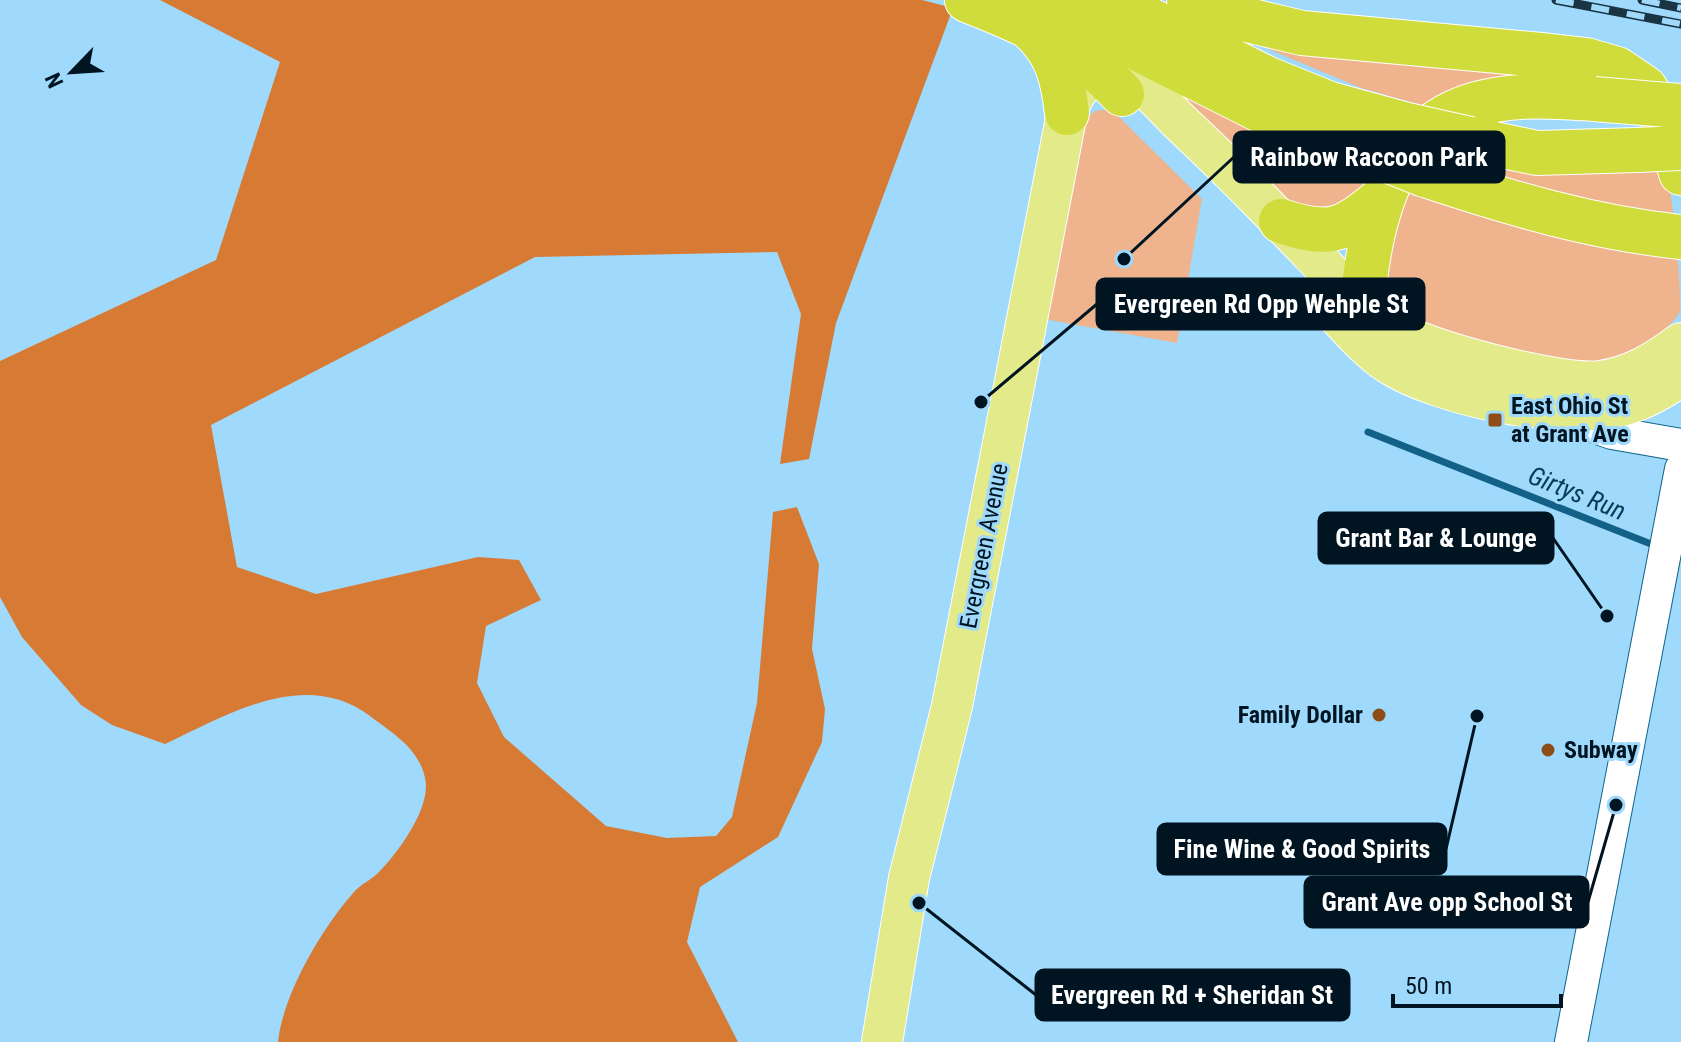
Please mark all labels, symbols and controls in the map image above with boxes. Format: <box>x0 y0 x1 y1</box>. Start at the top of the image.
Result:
north arrow <box>32 32 112 112</box>
text: N <box>40 69 69 92</box>
callout: Rainbow Raccoon Park <box>1234 132 1504 182</box>
text: Rainbow Raccoon Park <box>1250 142 1488 172</box>
callout: Evergreen Rd Opp Wehple St <box>1097 279 1424 329</box>
text: Evergreen Rd Opp Wehple St <box>1114 289 1408 319</box>
place label: East Ohio St at Grant Ave <box>1511 392 1629 448</box>
marker: East Ohio St at Grant Ave <box>1486 411 1504 429</box>
water label: Girtys Run <box>1524 460 1630 526</box>
street label: Evergreen Avenue <box>954 461 1014 631</box>
callout: Grant Bar & Lounge <box>1319 513 1553 563</box>
text: Grant Bar & Lounge <box>1335 523 1537 553</box>
place label: Family Dollar <box>1238 701 1363 729</box>
marker: Family Dollar <box>1370 706 1388 724</box>
place label: Subway <box>1564 736 1638 764</box>
marker: Subway <box>1539 741 1557 759</box>
callout: Fine Wine & Good Spirits <box>1158 824 1446 874</box>
text: Fine Wine & Good Spirits <box>1174 834 1430 864</box>
callout: Grant Ave opp School St <box>1305 877 1588 927</box>
text: Grant Ave opp School St <box>1321 887 1573 917</box>
scale bar <box>1393 958 1561 1008</box>
callout: Evergreen Rd + Sheridan St <box>1036 970 1349 1020</box>
text: 50 m <box>1405 972 1452 1000</box>
text: Evergreen Rd + Sheridan St <box>1051 980 1333 1010</box>

